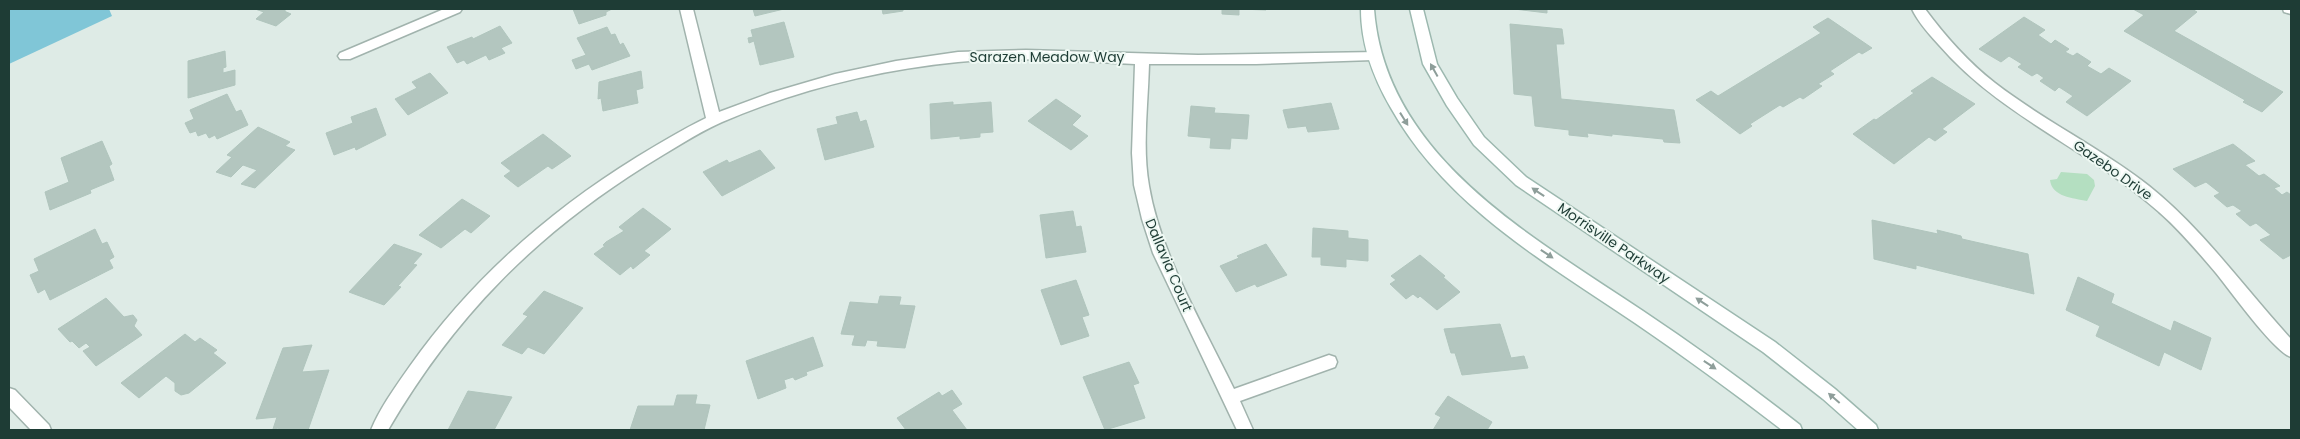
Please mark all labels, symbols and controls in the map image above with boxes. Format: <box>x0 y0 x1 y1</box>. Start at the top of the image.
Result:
street label: Sarazen Meadow Way <box>970 47 1125 67</box>
one-way arrow <box>1429 64 1438 77</box>
one-way arrow <box>1400 113 1409 126</box>
street label: Gazebo Drive <box>2069 135 2157 205</box>
one-way arrow <box>1531 188 1545 197</box>
street label: Morrisville Parkway <box>1554 198 1674 288</box>
street label: Dallavia Court <box>1140 215 1198 315</box>
one-way arrow <box>1540 249 1554 259</box>
one-way arrow <box>1695 298 1709 307</box>
one-way arrow <box>1703 360 1717 370</box>
one-way arrow <box>1828 392 1840 404</box>

